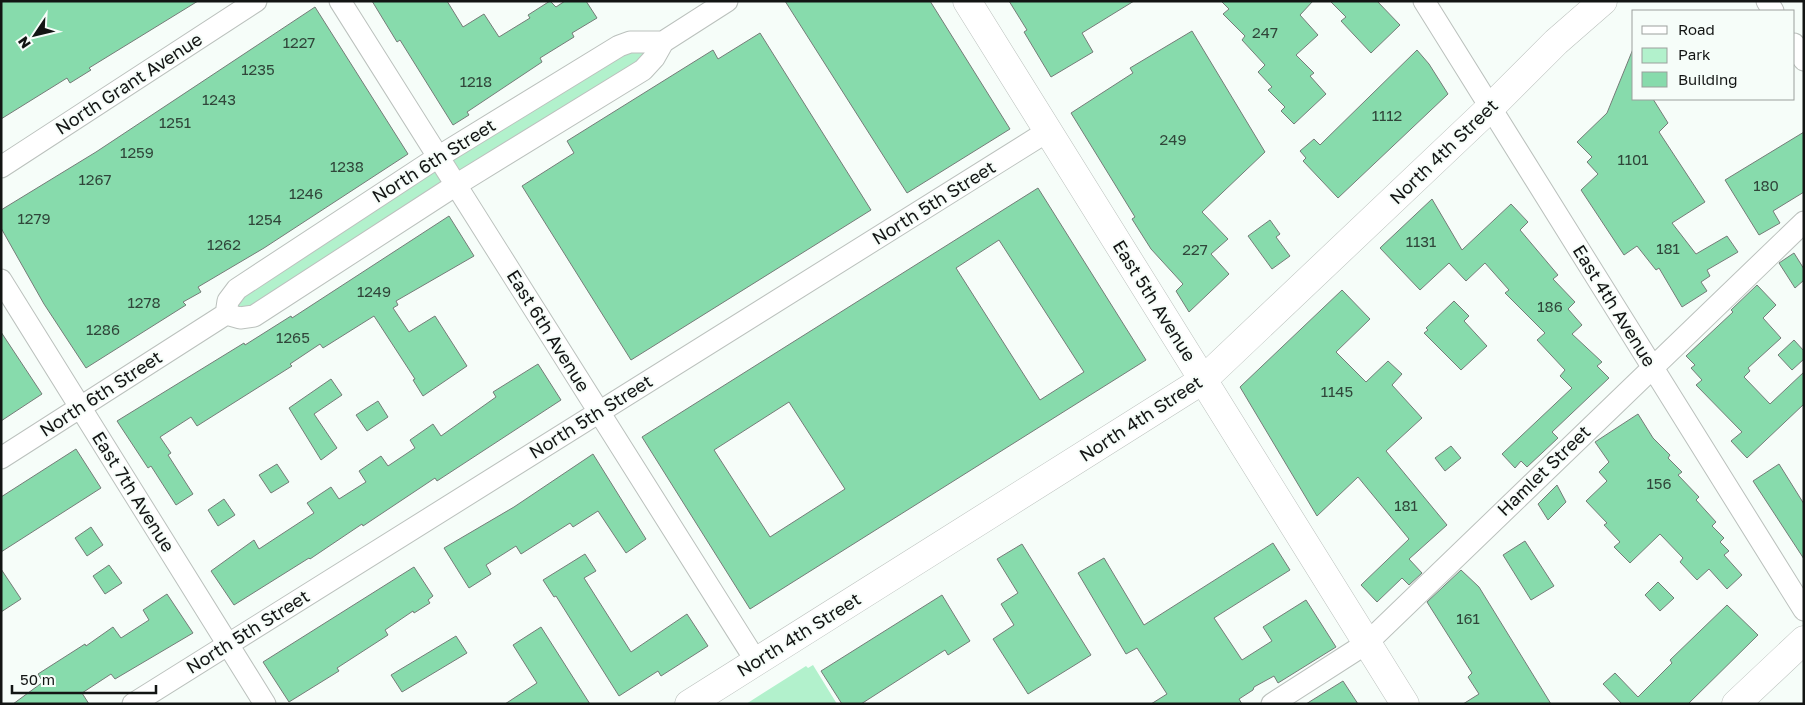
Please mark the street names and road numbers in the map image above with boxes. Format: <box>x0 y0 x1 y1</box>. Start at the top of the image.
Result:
street label: North Grant Avenue <box>51 28 206 139</box>
street label: North 4th Street <box>1385 94 1502 208</box>
street label: North 6th Street <box>368 113 499 207</box>
street label: North 5th Street <box>868 155 999 249</box>
street label: East 5th Avenue <box>1109 236 1201 365</box>
street label: East 4th Avenue <box>1569 240 1661 370</box>
street label: East 6th Avenue <box>503 266 595 395</box>
street label: North 6th Street <box>35 345 166 441</box>
street label: North 5th Street <box>525 369 656 463</box>
street label: North 4th Street <box>1075 370 1206 466</box>
street label: Hamlet Street <box>1492 420 1594 520</box>
street label: East 7th Avenue <box>88 427 180 556</box>
street label: North 5th Street <box>182 584 313 678</box>
street label: North 4th Street <box>733 587 864 681</box>

